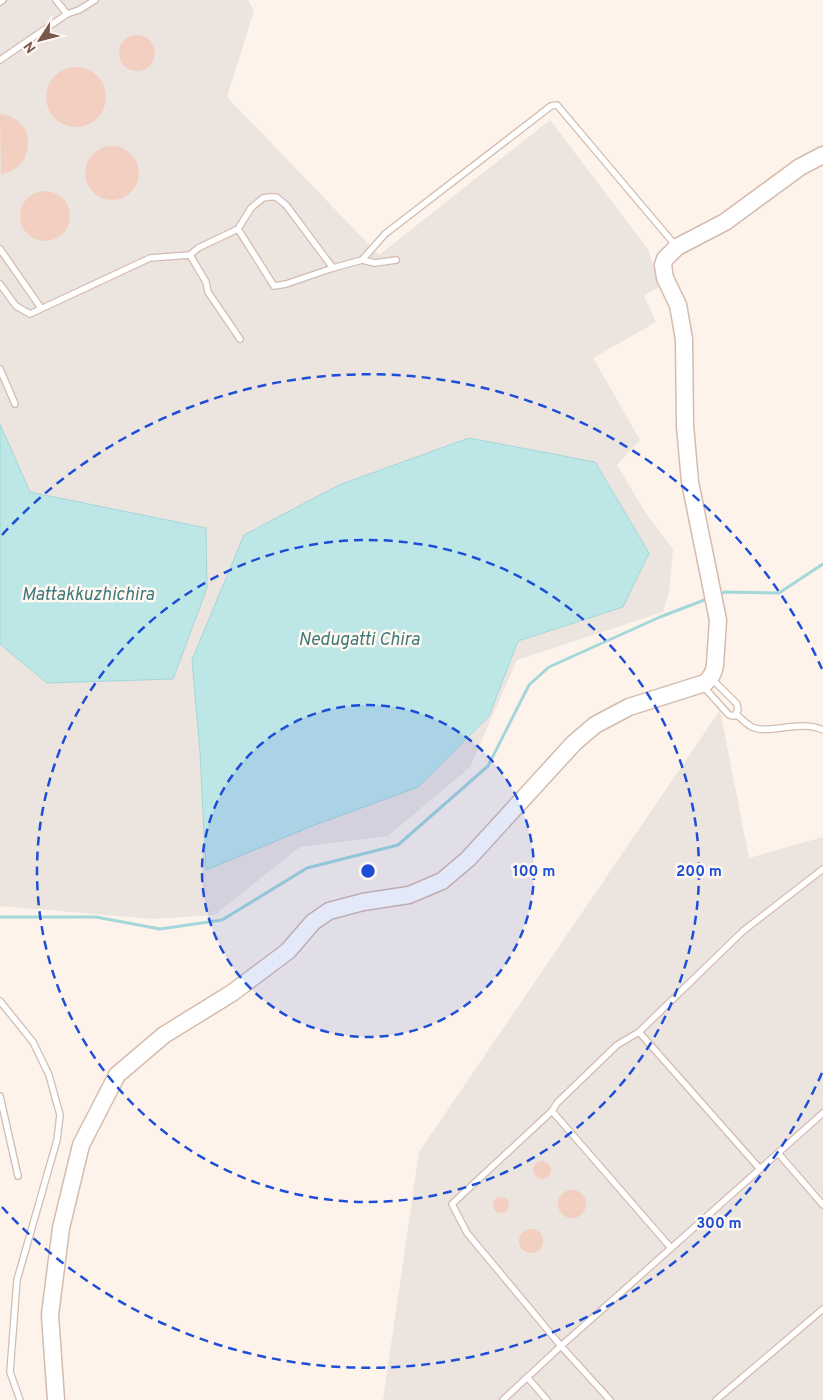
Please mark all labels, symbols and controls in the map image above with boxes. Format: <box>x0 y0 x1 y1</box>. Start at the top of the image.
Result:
north arrow <box>15 15 65 65</box>
text: N <box>21 38 41 56</box>
water label: Mattakkuzhichira <box>22 584 155 607</box>
water label: Nedugatti Chira <box>298 629 420 652</box>
centre of rings <box>359 862 377 880</box>
text: 100 m <box>513 863 555 882</box>
text: 200 m <box>676 863 722 882</box>
text: 300 m <box>696 1215 742 1234</box>

